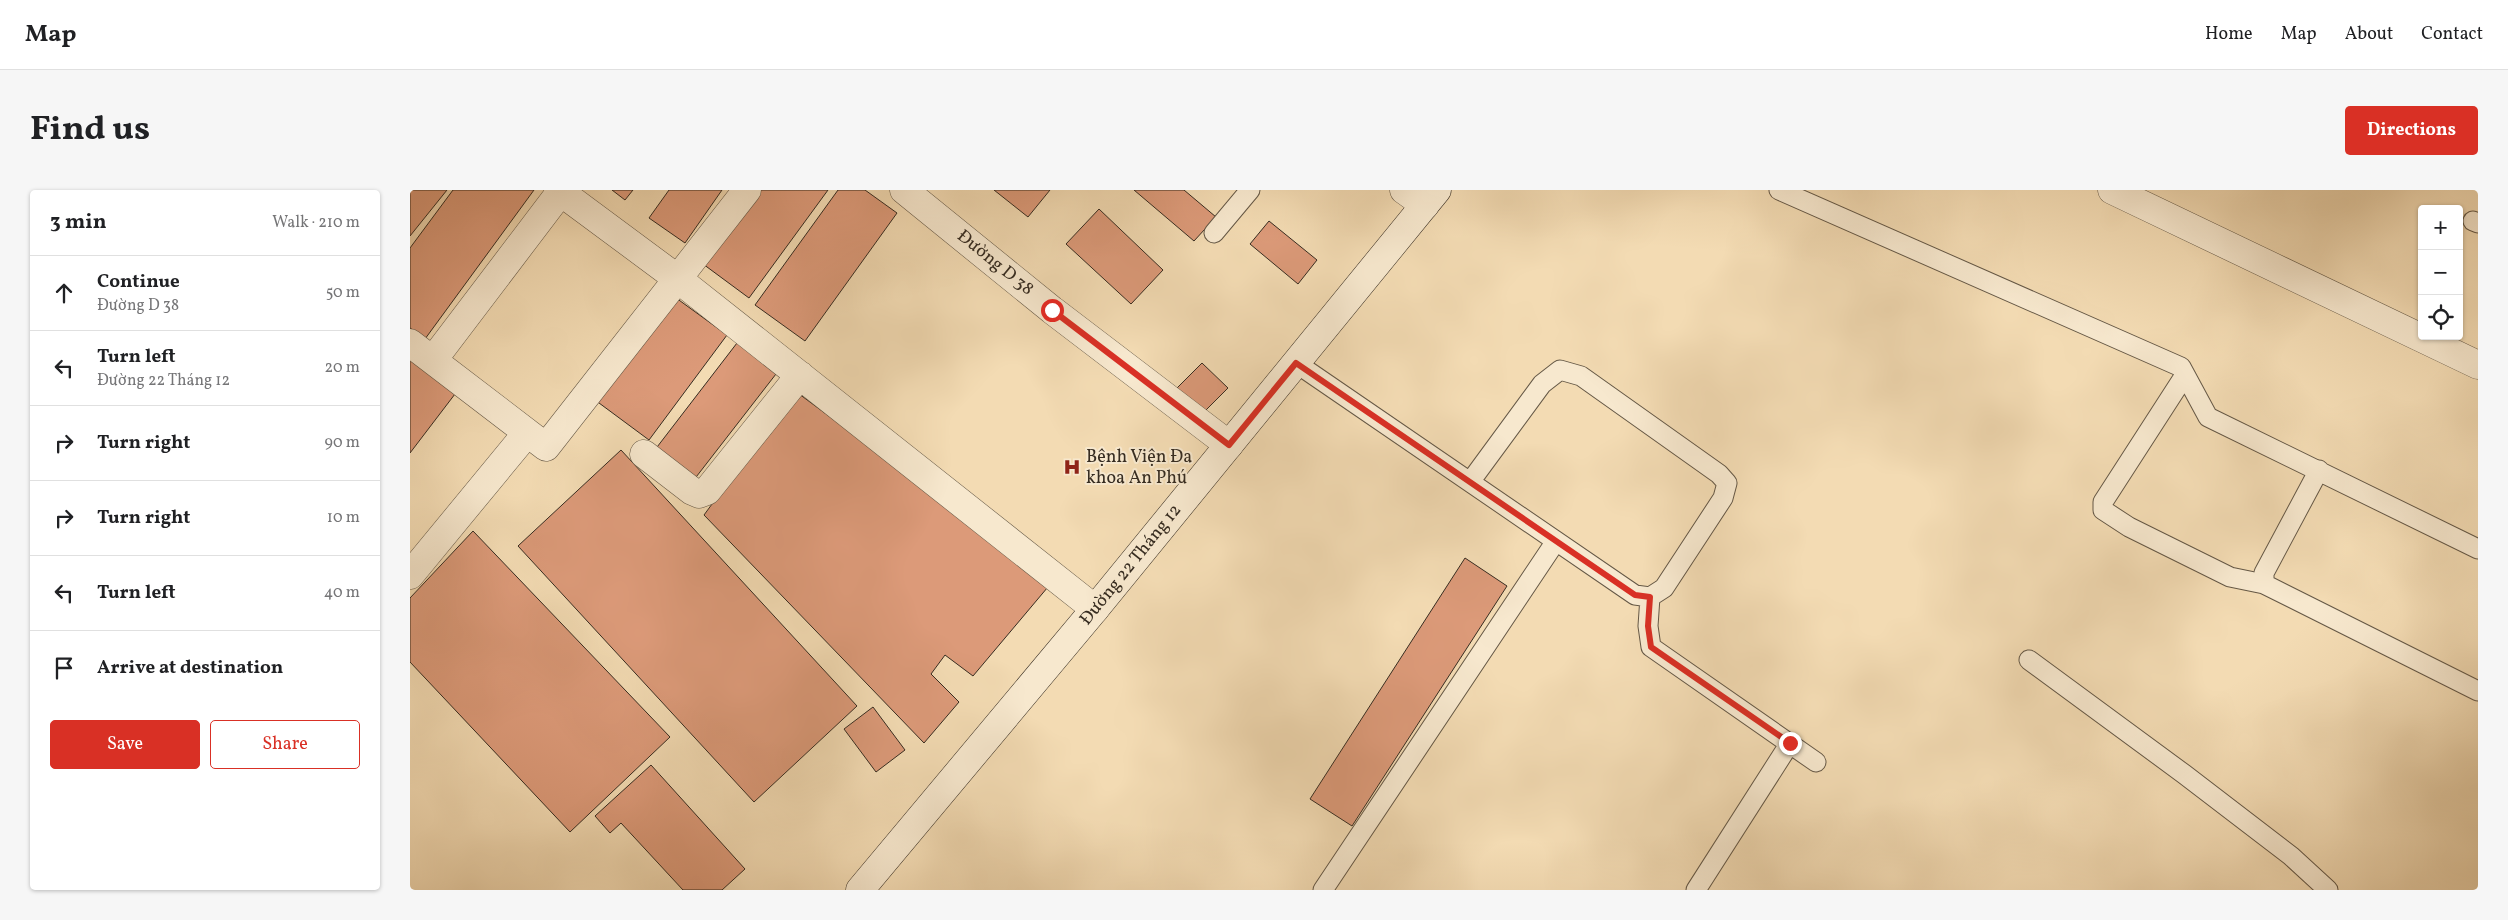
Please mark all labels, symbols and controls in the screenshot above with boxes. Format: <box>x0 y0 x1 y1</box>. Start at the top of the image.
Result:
text: Map <box>25 18 76 52</box>
text: Home <box>2205 22 2253 47</box>
text: Map <box>2281 22 2317 47</box>
text: About <box>2345 22 2393 47</box>
text: Contact <box>2421 22 2483 47</box>
text: Find us <box>30 106 150 154</box>
button: Directions <box>2345 106 2478 155</box>
map controls <box>2418 205 2463 340</box>
button: + <box>2418 205 2463 250</box>
text: 3 min <box>50 208 106 237</box>
text: Walk · 210 m <box>272 212 360 234</box>
street label: Đường D 38 <box>951 224 1039 302</box>
button: − <box>2418 250 2463 295</box>
text: Continue <box>97 269 180 295</box>
icon: ahead <box>50 279 78 307</box>
text: 50 m <box>326 282 360 304</box>
text: Đường D 38 <box>97 295 179 317</box>
button: locate <box>2418 295 2463 340</box>
route start <box>1041 299 1064 322</box>
text: Turn left <box>97 344 176 370</box>
icon: left <box>50 354 78 382</box>
text: 20 m <box>325 357 360 379</box>
text: Đường 22 Tháng 12 <box>97 370 230 392</box>
icon: right <box>50 429 78 457</box>
text: Turn right <box>97 430 190 456</box>
text: 90 m <box>324 432 360 454</box>
place label: Bệnh Viện Đa khoa An Phú <box>1086 445 1192 491</box>
hospital icon: Bệnh Viện Đa khoa An Phú <box>1062 457 1082 477</box>
street label: Đường 22 Tháng 12 <box>1074 499 1188 631</box>
icon: right <box>50 504 78 532</box>
text: Turn right <box>97 505 190 531</box>
text: 10 m <box>327 507 360 529</box>
icon: left <box>50 579 78 607</box>
text: Turn left <box>97 580 176 606</box>
text: 40 m <box>324 582 360 604</box>
icon: arrive <box>50 654 78 682</box>
text: Arrive at destination <box>97 655 283 681</box>
button: Save <box>50 720 200 769</box>
button: Share <box>210 720 360 769</box>
route end <box>1779 732 1802 755</box>

